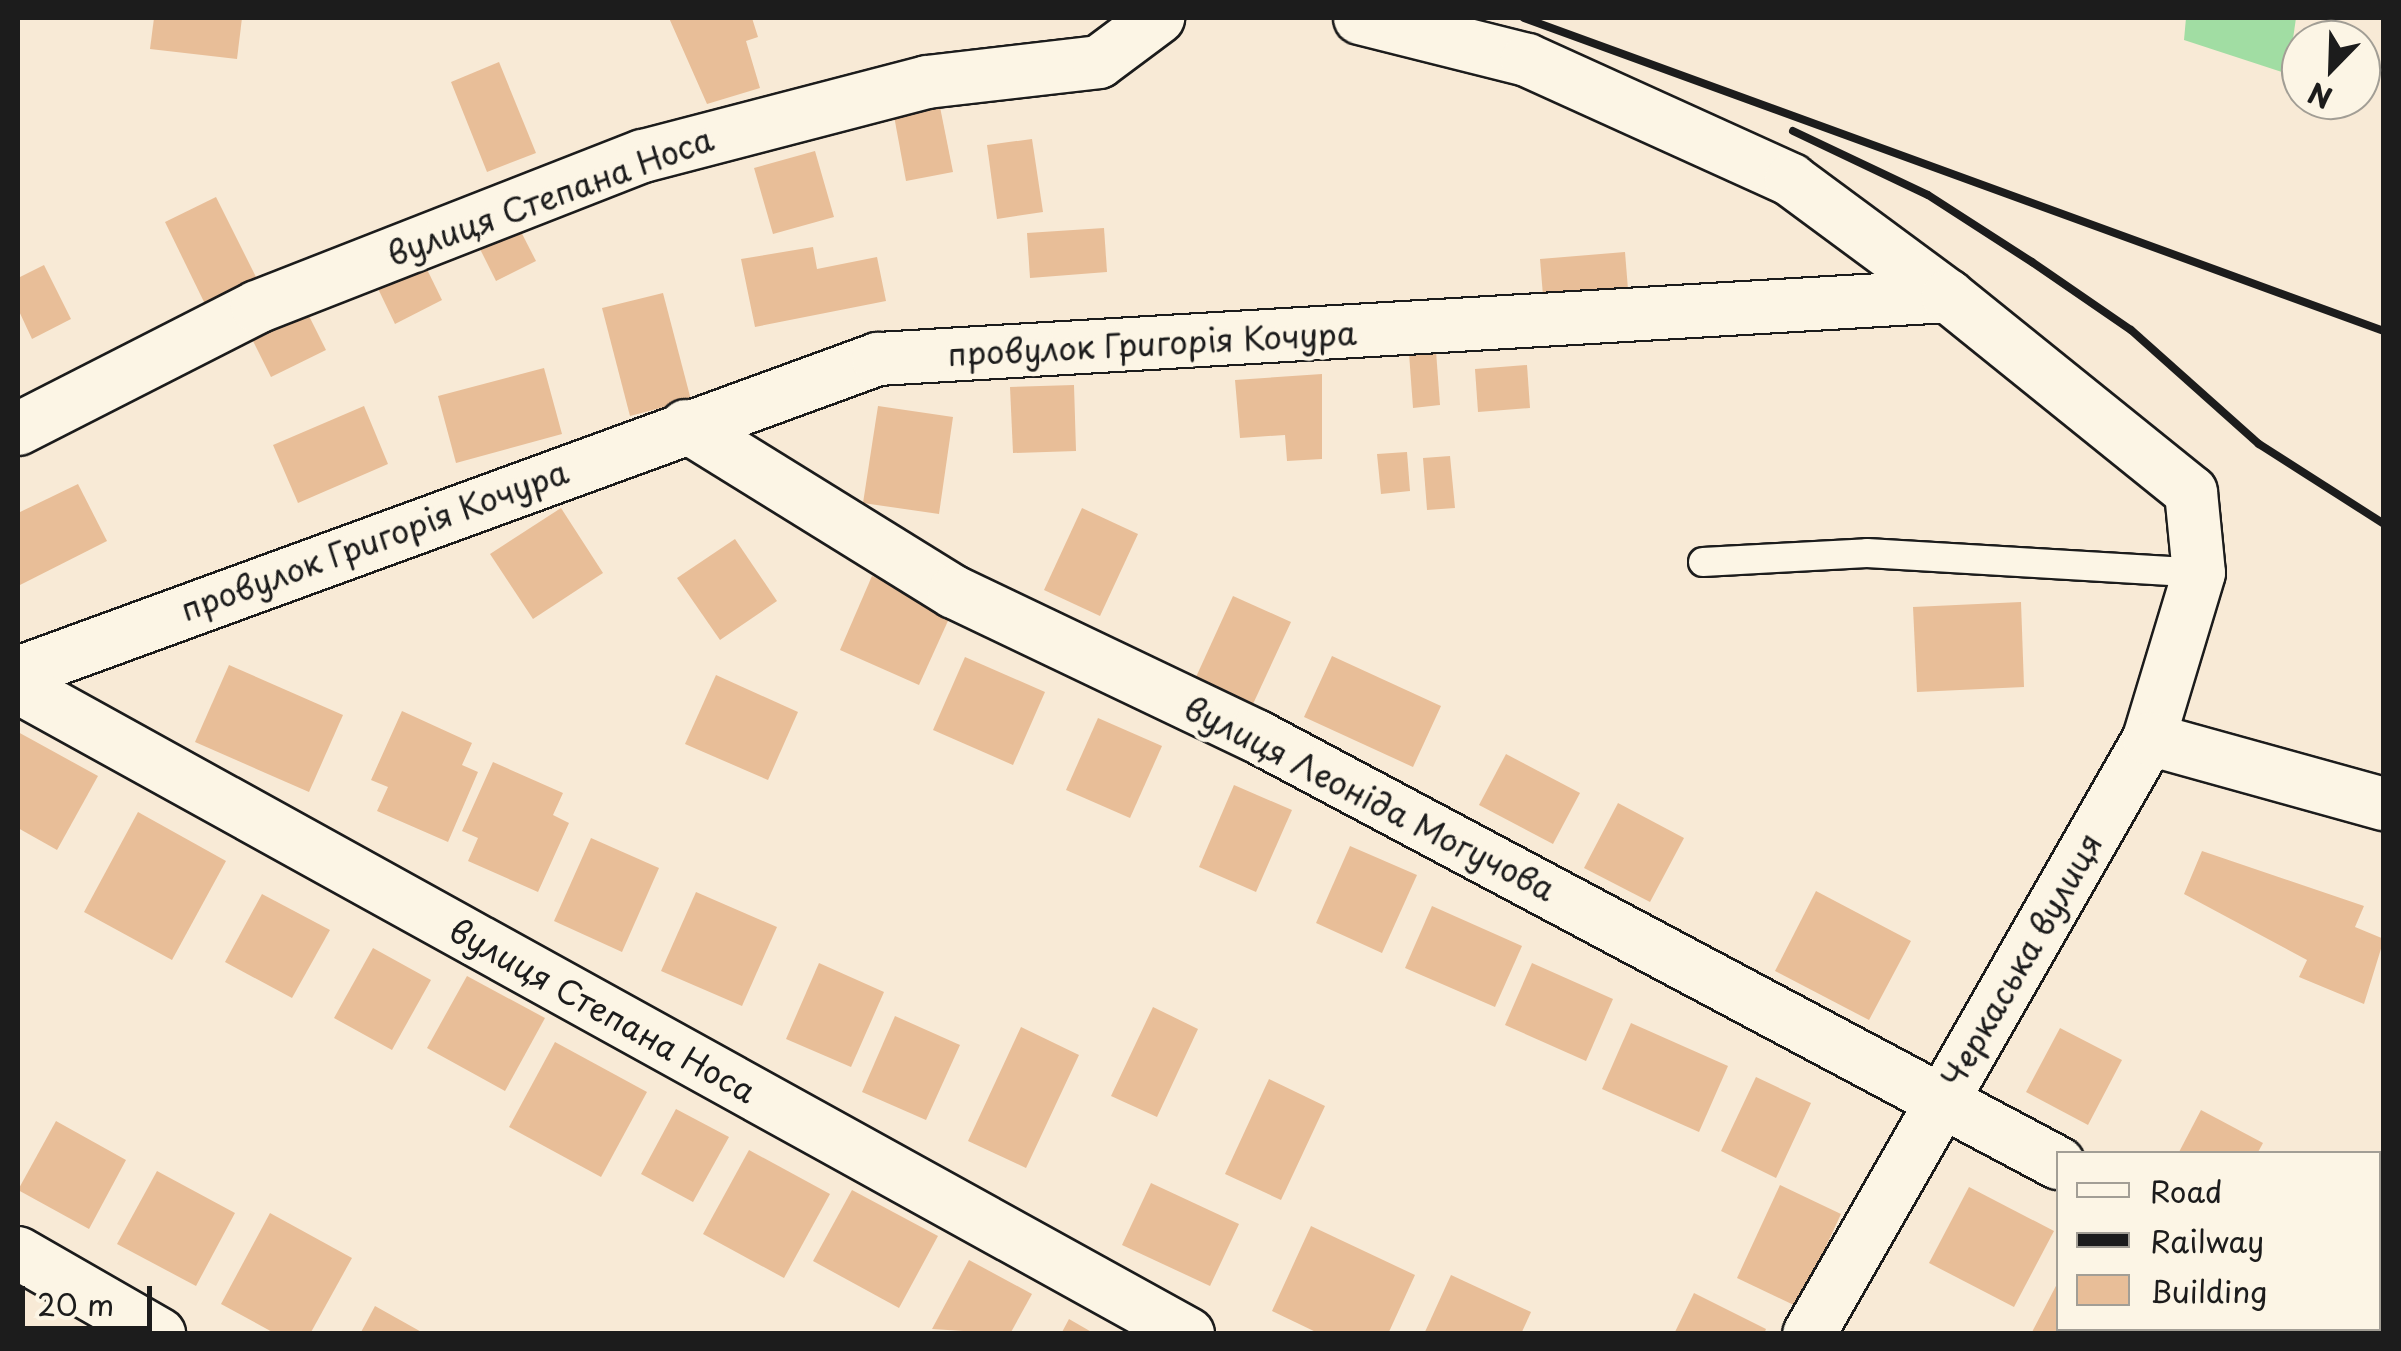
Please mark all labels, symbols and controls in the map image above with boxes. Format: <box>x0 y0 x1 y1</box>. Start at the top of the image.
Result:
north arrow <box>2281 20 2381 120</box>
text: N <box>2301 72 2338 120</box>
street label: вулиця Степана Носа <box>381 119 719 273</box>
street label: провулок Григорія Кочура <box>946 313 1358 373</box>
street label: провулок Григорія Кочура <box>174 452 574 628</box>
street label: вулиця Леоніда Могучова <box>1178 687 1562 909</box>
street label: Черкаська вулиця <box>1932 825 2110 1095</box>
street label: вулиця Степана Носа <box>442 909 764 1111</box>
legend <box>2056 1151 2381 1331</box>
text: Road <box>2150 1168 2223 1213</box>
text: Railway <box>2150 1218 2264 1263</box>
scale bar <box>25 1266 158 1328</box>
text: Building <box>2150 1268 2267 1313</box>
text: 20 m <box>37 1281 114 1326</box>

